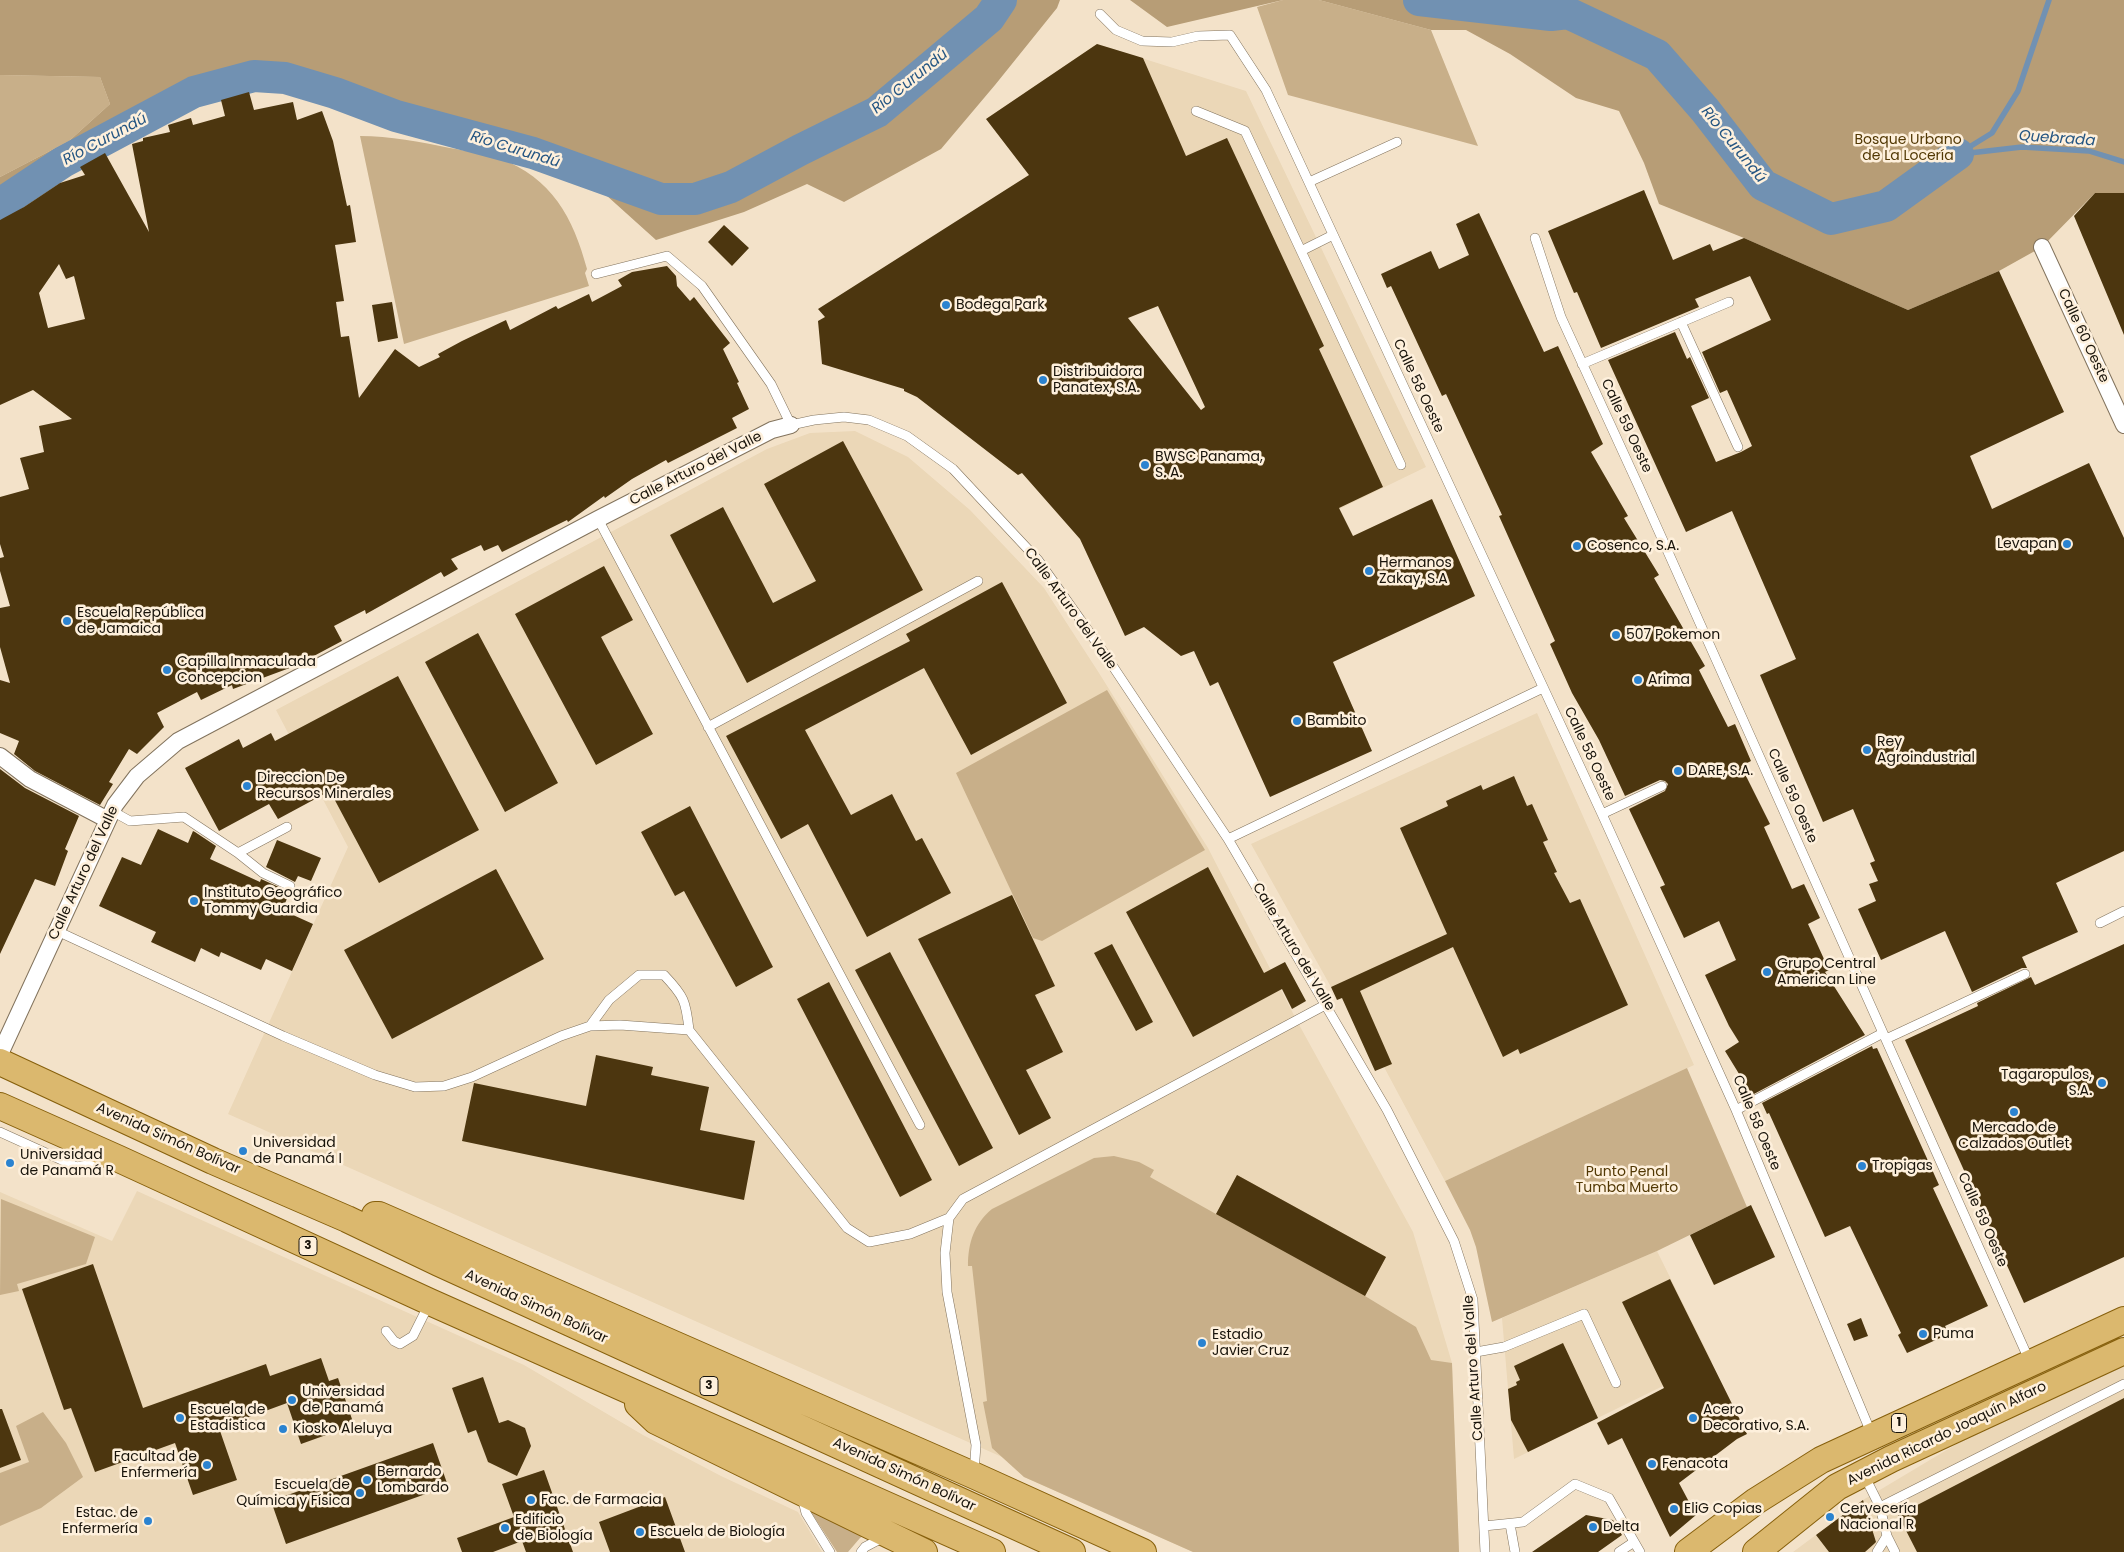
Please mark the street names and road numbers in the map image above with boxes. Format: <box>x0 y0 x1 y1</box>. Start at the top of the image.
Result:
street label: Calle 60 Oeste <box>2054 286 2112 386</box>
street label: Calle 58 Oeste <box>1389 336 1447 436</box>
street label: Calle 59 Oeste <box>1597 376 1655 476</box>
street label: Calle Arturo del Valle <box>627 428 765 510</box>
street label: Calle Arturo del Valle <box>1020 545 1120 673</box>
street label: Calle 58 Oeste <box>1560 704 1618 804</box>
street label: Calle 59 Oeste <box>1764 746 1820 846</box>
street label: Calle Arturo del Valle <box>46 803 122 943</box>
street label: Calle Arturo del Valle <box>1248 880 1338 1014</box>
street label: Calle 58 Oeste <box>1728 1073 1784 1173</box>
street label: Avenida Simón Bolívar <box>93 1100 243 1178</box>
street label: Calle 59 Oeste <box>1954 1170 2010 1270</box>
road number: 3 <box>299 1236 317 1256</box>
street label: Avenida Simón Bolívar <box>462 1266 610 1348</box>
street label: Calle Arturo del Valle <box>1461 1295 1487 1441</box>
road number: 3 <box>700 1376 718 1395</box>
street label: Avenida Ricardo Joaquín Alfaro <box>1845 1378 2049 1490</box>
road number: 1 <box>1892 1414 1906 1432</box>
street label: Avenida Simón Bolívar <box>830 1434 978 1516</box>

